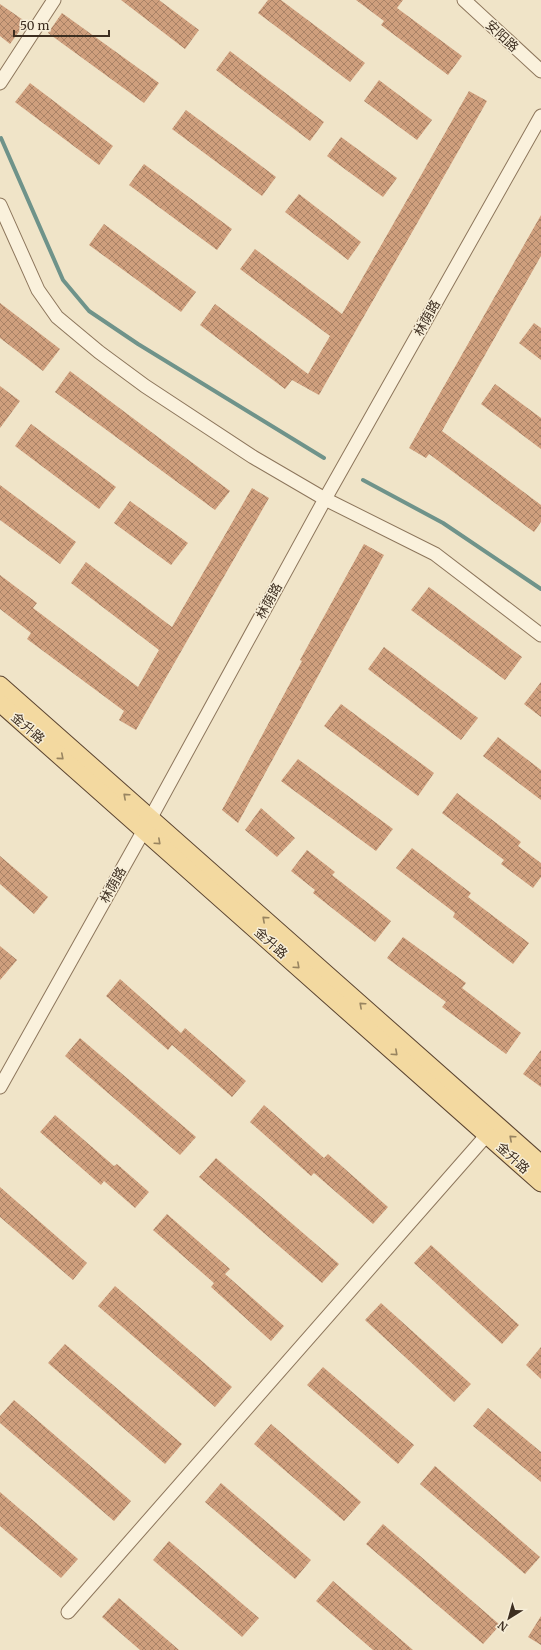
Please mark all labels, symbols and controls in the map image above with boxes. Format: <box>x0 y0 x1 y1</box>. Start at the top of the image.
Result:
scale bar <box>14 12 109 38</box>
street label: 安阳路 <box>482 16 522 56</box>
text: 50 m <box>20 18 49 33</box>
street label: 林荫路 <box>410 297 444 339</box>
street label: 林荫路 <box>252 580 286 622</box>
street label: 金升路 <box>8 709 48 747</box>
one-way arrow <box>56 752 64 759</box>
one-way arrow <box>123 793 130 800</box>
one-way arrow <box>154 838 161 845</box>
street label: 林荫路 <box>96 864 130 906</box>
one-way arrow <box>262 917 270 924</box>
street label: 金升路 <box>251 924 291 962</box>
one-way arrow <box>293 961 300 968</box>
one-way arrow <box>359 1003 367 1010</box>
one-way arrow <box>390 1048 397 1055</box>
one-way arrow <box>509 1135 517 1143</box>
street label: 金升路 <box>493 1139 533 1177</box>
north arrow <box>489 1598 529 1638</box>
text: N <box>495 1618 511 1634</box>

